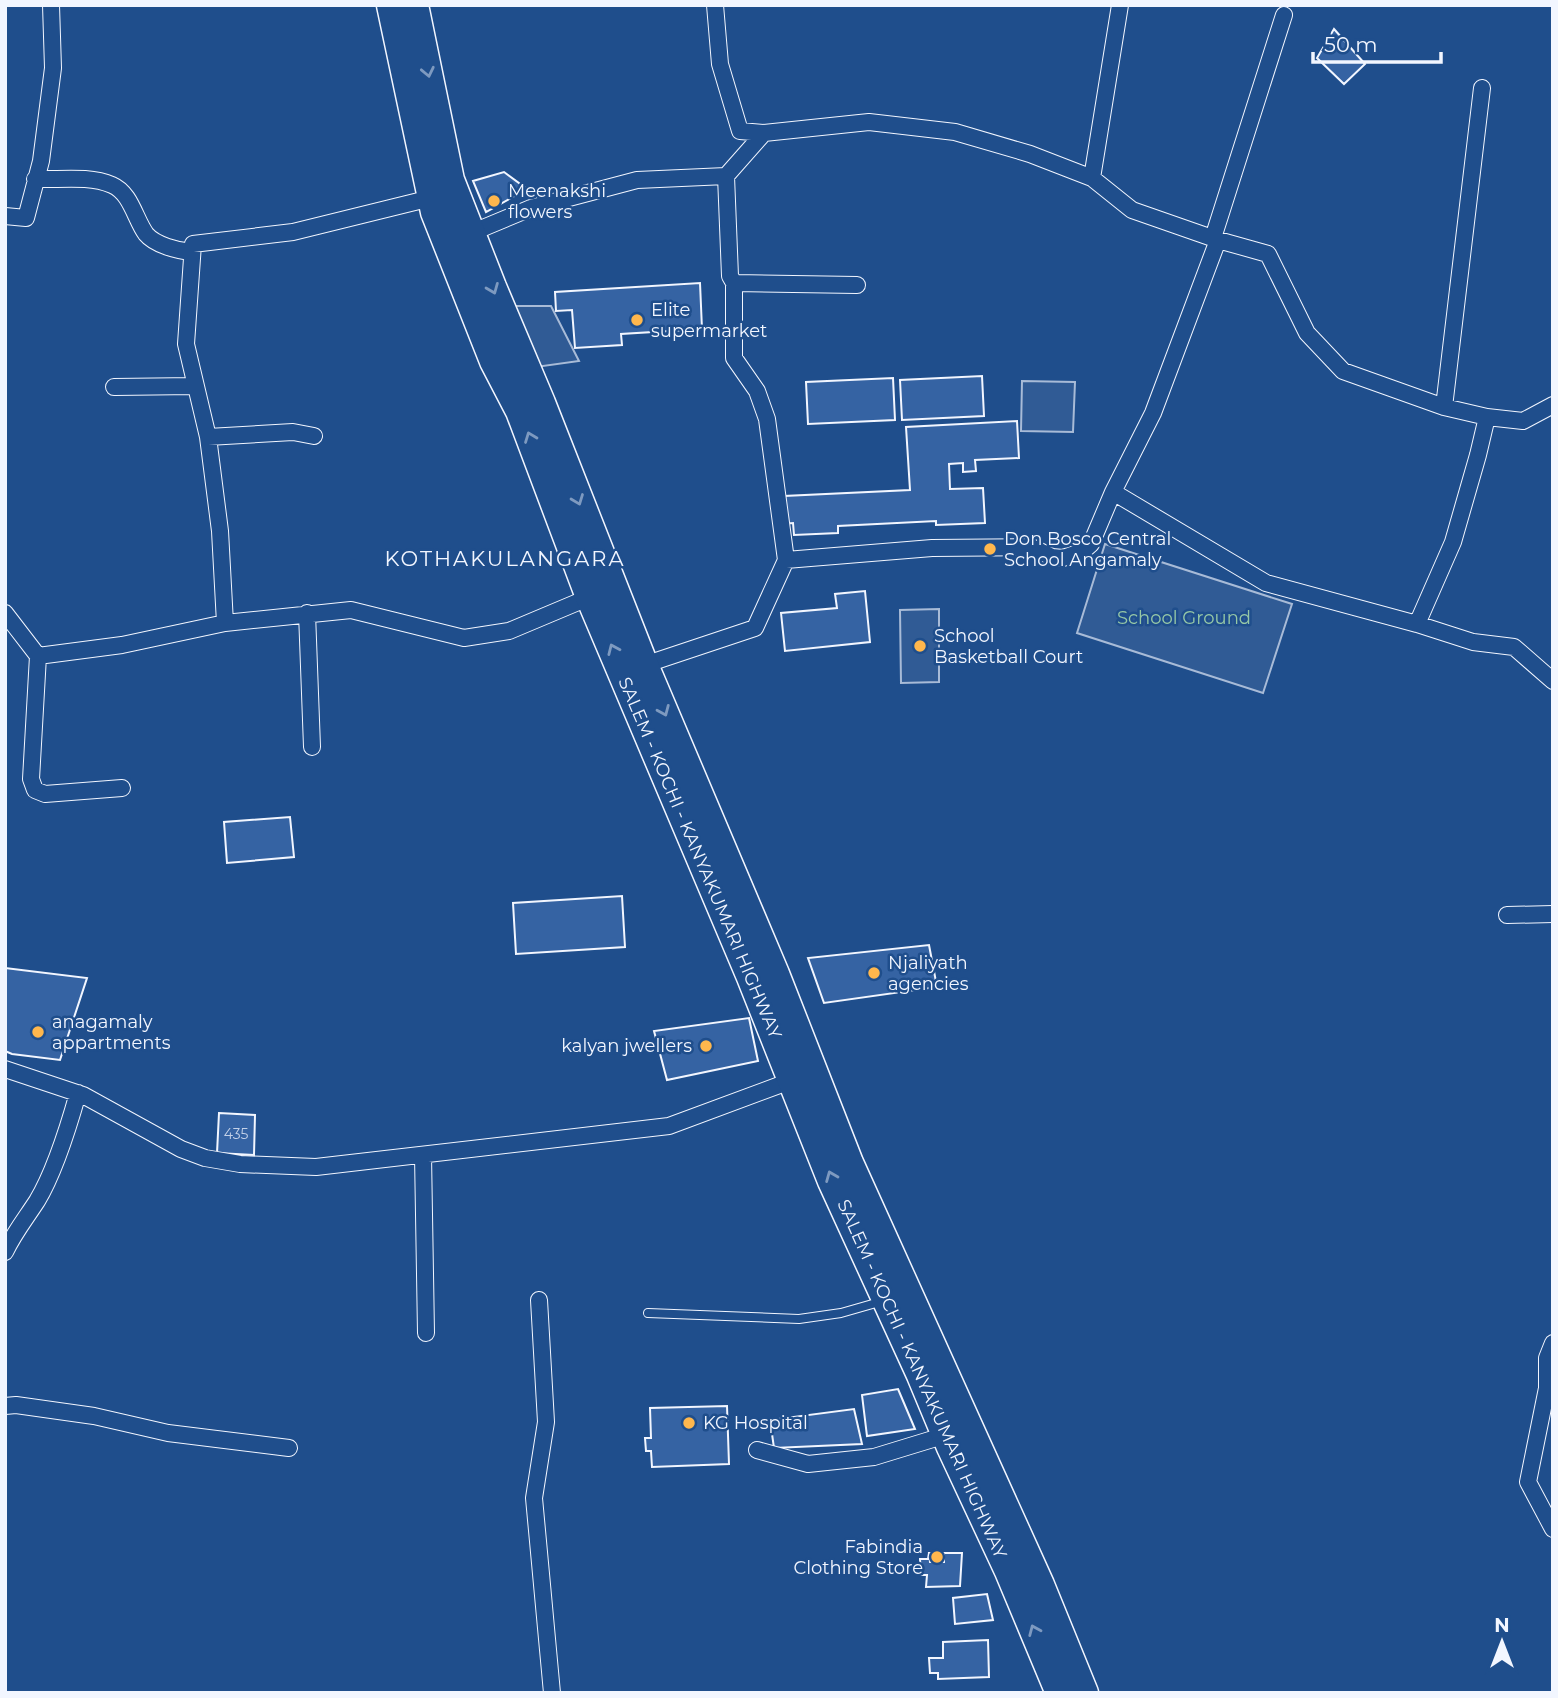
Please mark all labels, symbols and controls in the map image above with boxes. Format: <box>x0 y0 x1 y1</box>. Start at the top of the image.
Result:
scale bar <box>1313 21 1441 65</box>
text: 50 m <box>1324 32 1378 57</box>
one-way arrow <box>419 66 434 78</box>
place label: Meenakshi flowers <box>508 180 606 223</box>
marker: Meenakshi flowers <box>486 193 502 209</box>
one-way arrow <box>485 282 499 294</box>
place label: Elite supermarket <box>651 299 767 342</box>
marker: Elite supermarket <box>629 312 645 328</box>
one-way arrow <box>524 432 538 444</box>
one-way arrow <box>569 494 583 506</box>
place label: Don Bosco Central School Angamaly <box>1004 528 1171 571</box>
marker: Don Bosco Central School Angamaly <box>982 541 998 557</box>
district label: KOTHAKULANGARA <box>384 546 626 571</box>
park label: School Ground <box>1117 607 1251 629</box>
place label: School Basketball Court <box>934 625 1083 668</box>
marker: School Basketball Court <box>912 638 928 654</box>
one-way arrow <box>607 644 621 656</box>
street label: SALEM - KOCHI - KANYAKUMARI HIGHWAY <box>614 674 787 1043</box>
one-way arrow <box>655 704 669 716</box>
place label: Njaliyath agencies <box>888 952 969 995</box>
marker: Njaliyath agencies <box>866 965 882 981</box>
place label: anagamaly appartments <box>52 1011 171 1054</box>
marker: anagamaly appartments <box>30 1024 46 1040</box>
place label: kalyan jwellers <box>561 1035 692 1057</box>
marker: kalyan jwellers <box>698 1038 714 1054</box>
house number: 435 <box>224 1125 248 1143</box>
one-way arrow <box>825 1171 839 1183</box>
street label: SALEM - KOCHI - KANYAKUMARI HIGHWAY <box>832 1196 1012 1563</box>
place label: KG Hospital <box>703 1412 808 1434</box>
marker: KG Hospital <box>681 1415 697 1431</box>
place label: Fabindia Clothing Store <box>793 1536 923 1579</box>
marker: Fabindia Clothing Store <box>929 1549 945 1565</box>
north arrow <box>1467 1607 1537 1677</box>
text: N <box>1494 1614 1510 1637</box>
one-way arrow <box>1028 1624 1042 1637</box>

